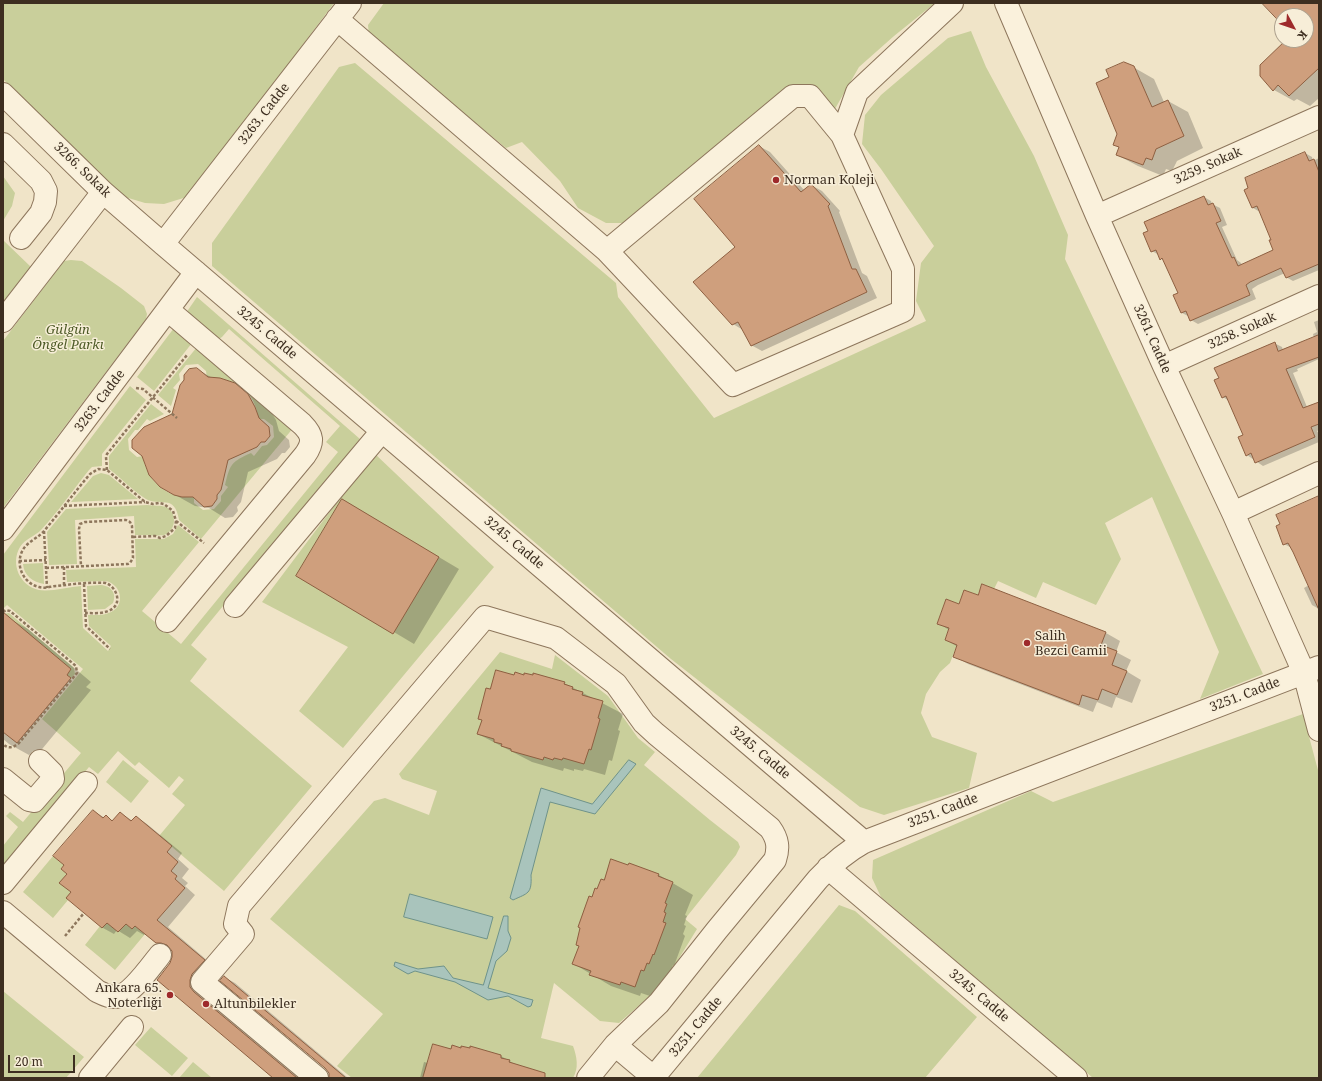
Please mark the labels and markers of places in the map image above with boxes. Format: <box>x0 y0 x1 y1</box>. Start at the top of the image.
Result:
place label: Norman Koleji <box>784 172 874 188</box>
marker: Norman Koleji <box>771 175 781 185</box>
place label: Salih Bezci Camii <box>1035 628 1107 659</box>
marker: Salih Bezci Camii <box>1022 638 1032 648</box>
place label: Ankara 65. Noterliği <box>95 980 162 1011</box>
marker: Ankara 65. Noterliği <box>165 990 175 1000</box>
place label: Altunbilekler <box>214 996 296 1012</box>
marker: Altunbilekler <box>201 999 211 1009</box>

